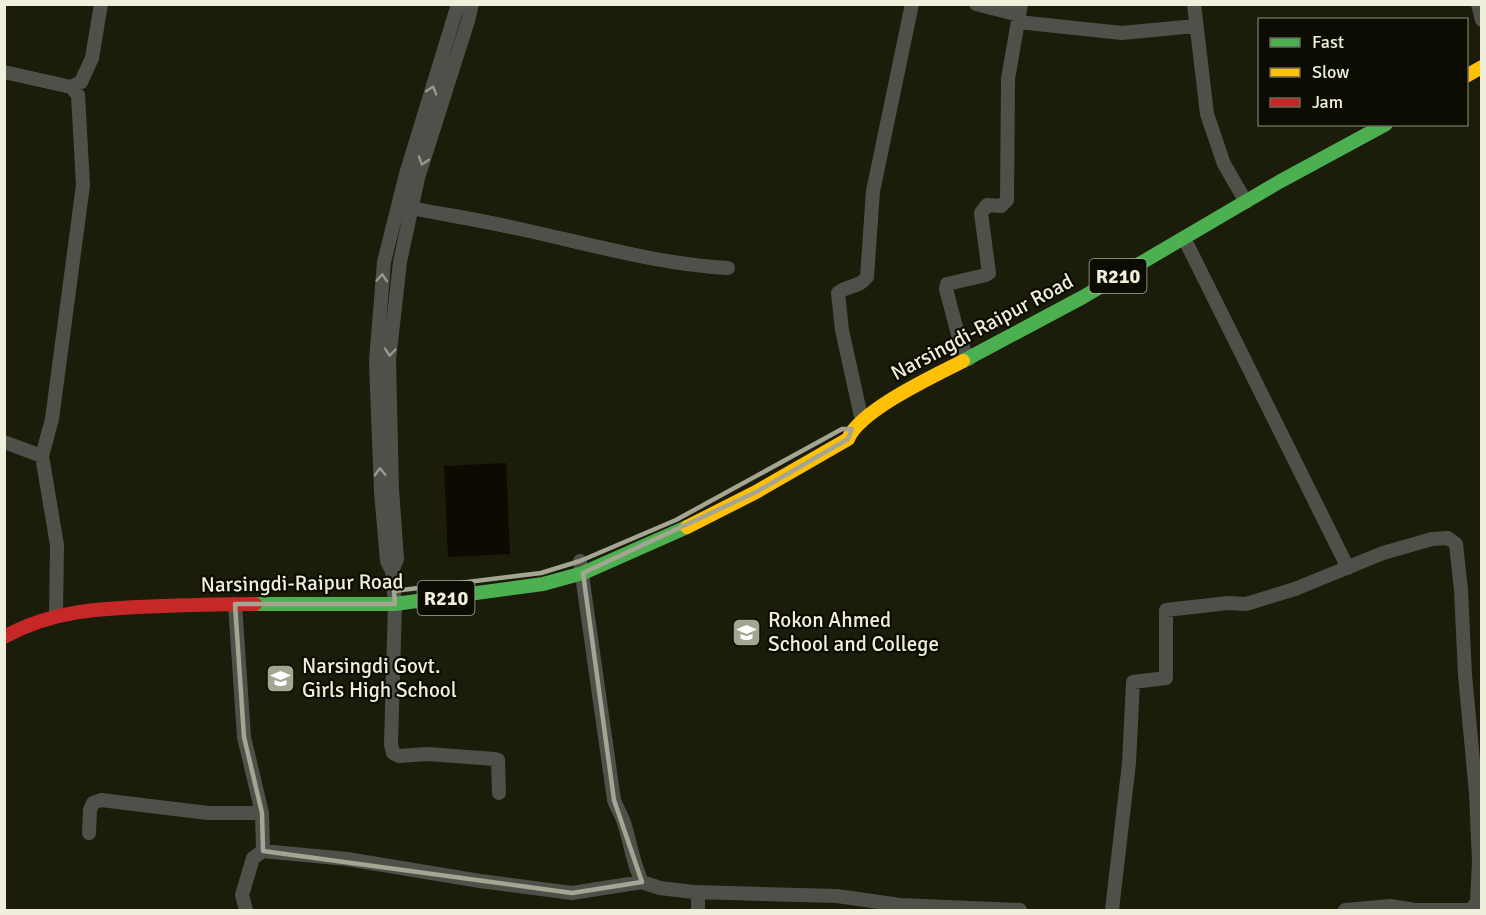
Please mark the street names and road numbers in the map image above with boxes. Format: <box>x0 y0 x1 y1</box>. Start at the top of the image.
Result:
road number: R210 <box>1090 259 1146 293</box>
street label: Narsingdi-Raipur Road <box>886 268 1078 386</box>
street label: Narsingdi-Raipur Road <box>200 568 404 598</box>
road number: R210 <box>418 581 474 615</box>

